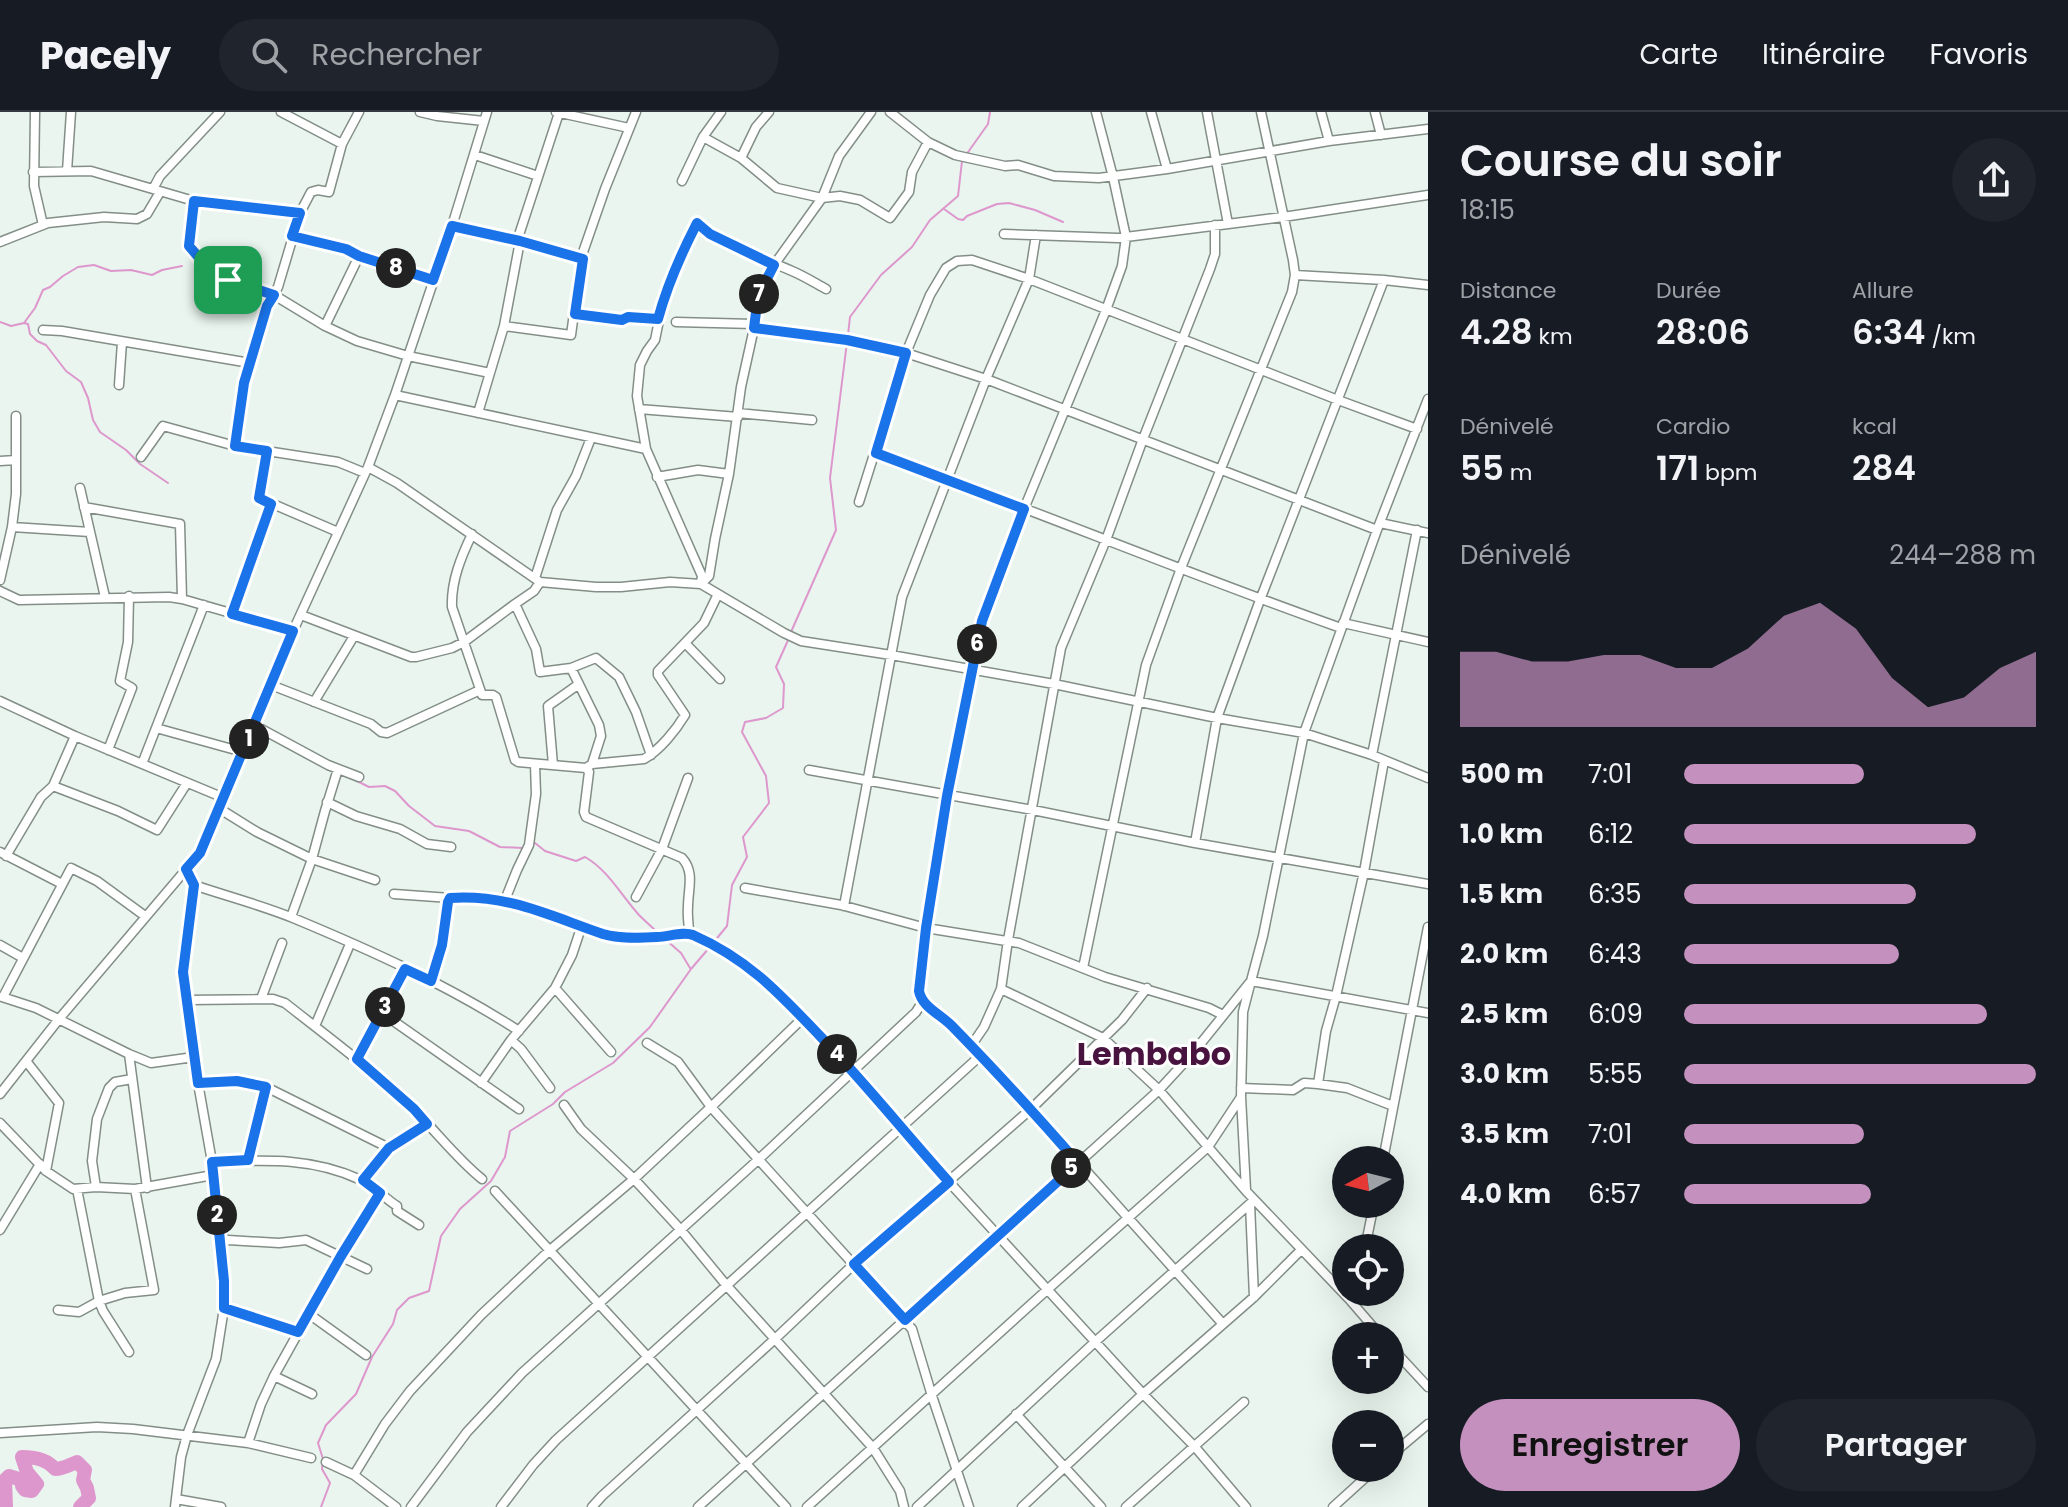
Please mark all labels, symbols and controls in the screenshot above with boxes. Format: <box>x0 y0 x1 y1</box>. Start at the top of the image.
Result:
search box <box>219 19 779 91</box>
text: Pacely <box>40 29 171 82</box>
icon: search <box>247 33 291 77</box>
text: Rechercher <box>311 33 482 76</box>
text: Carte <box>1640 35 1718 74</box>
text: Itinéraire <box>1762 35 1885 74</box>
text: Favoris <box>1929 35 2028 74</box>
text: Course du soir <box>1460 130 1782 191</box>
button: share <box>1952 138 2036 222</box>
text: 18:15 <box>1460 192 1515 228</box>
pin <box>194 246 262 314</box>
pin: 8 <box>376 248 416 288</box>
text: 8 <box>389 252 403 283</box>
icon: arrive <box>206 258 250 302</box>
pin: 7 <box>739 274 779 314</box>
text: Distance <box>1460 275 1556 306</box>
text: Durée <box>1656 275 1721 306</box>
text: Allure <box>1852 275 1914 306</box>
text: 7 <box>753 278 765 309</box>
text: 4.28 <box>1460 308 1533 356</box>
text: 28:06 <box>1656 308 1750 356</box>
text: 6:34 <box>1852 308 1926 356</box>
text: km <box>1533 321 1573 352</box>
text: /km <box>1926 321 1976 352</box>
text: Dénivelé <box>1460 411 1554 442</box>
text: Cardio <box>1656 411 1730 442</box>
text: kcal <box>1852 411 1897 442</box>
text: 55 <box>1460 444 1504 492</box>
text: 171 <box>1656 444 1699 492</box>
text: 284 <box>1852 444 1916 492</box>
text: m <box>1504 457 1532 488</box>
text: bpm <box>1699 457 1758 488</box>
text: Dénivelé <box>1460 537 1571 573</box>
text: 244–288 m <box>1889 537 2036 573</box>
pin: 6 <box>957 624 997 664</box>
text: 6 <box>970 628 984 659</box>
pin: 1 <box>229 719 269 759</box>
text: 1 <box>245 723 253 754</box>
text: 500 m <box>1460 756 1544 792</box>
text: 7:01 <box>1588 756 1632 792</box>
text: 1.0 km <box>1460 816 1543 852</box>
text: 6:12 <box>1588 816 1633 852</box>
text: 1.5 km <box>1460 876 1543 912</box>
text: 6:35 <box>1588 876 1642 912</box>
text: 2.0 km <box>1460 936 1548 972</box>
text: 6:43 <box>1588 936 1642 972</box>
pin: 3 <box>365 987 405 1027</box>
text: 3 <box>378 991 392 1022</box>
text: 2.5 km <box>1460 996 1548 1032</box>
text: 6:09 <box>1588 996 1643 1032</box>
district label: Lembabo <box>1077 1031 1231 1076</box>
pin: 4 <box>817 1034 857 1074</box>
text: 4 <box>830 1038 844 1069</box>
text: 3.0 km <box>1460 1056 1549 1092</box>
text: 5:55 <box>1588 1056 1643 1092</box>
text: 3.5 km <box>1460 1116 1549 1152</box>
text: 7:01 <box>1588 1116 1632 1152</box>
north arrow <box>1332 1146 1404 1218</box>
map controls <box>1332 1146 1404 1482</box>
pin: 5 <box>1051 1148 1091 1188</box>
text: 5 <box>1064 1152 1078 1183</box>
text: 4.0 km <box>1460 1176 1551 1212</box>
text: 6:57 <box>1588 1176 1641 1212</box>
pin: 2 <box>197 1195 237 1235</box>
text: 2 <box>211 1199 223 1230</box>
button: locate <box>1332 1234 1404 1306</box>
button: + <box>1332 1322 1404 1394</box>
button: Enregistrer <box>1460 1399 1740 1491</box>
button: Partager <box>1756 1399 2036 1491</box>
button: − <box>1332 1410 1404 1482</box>

